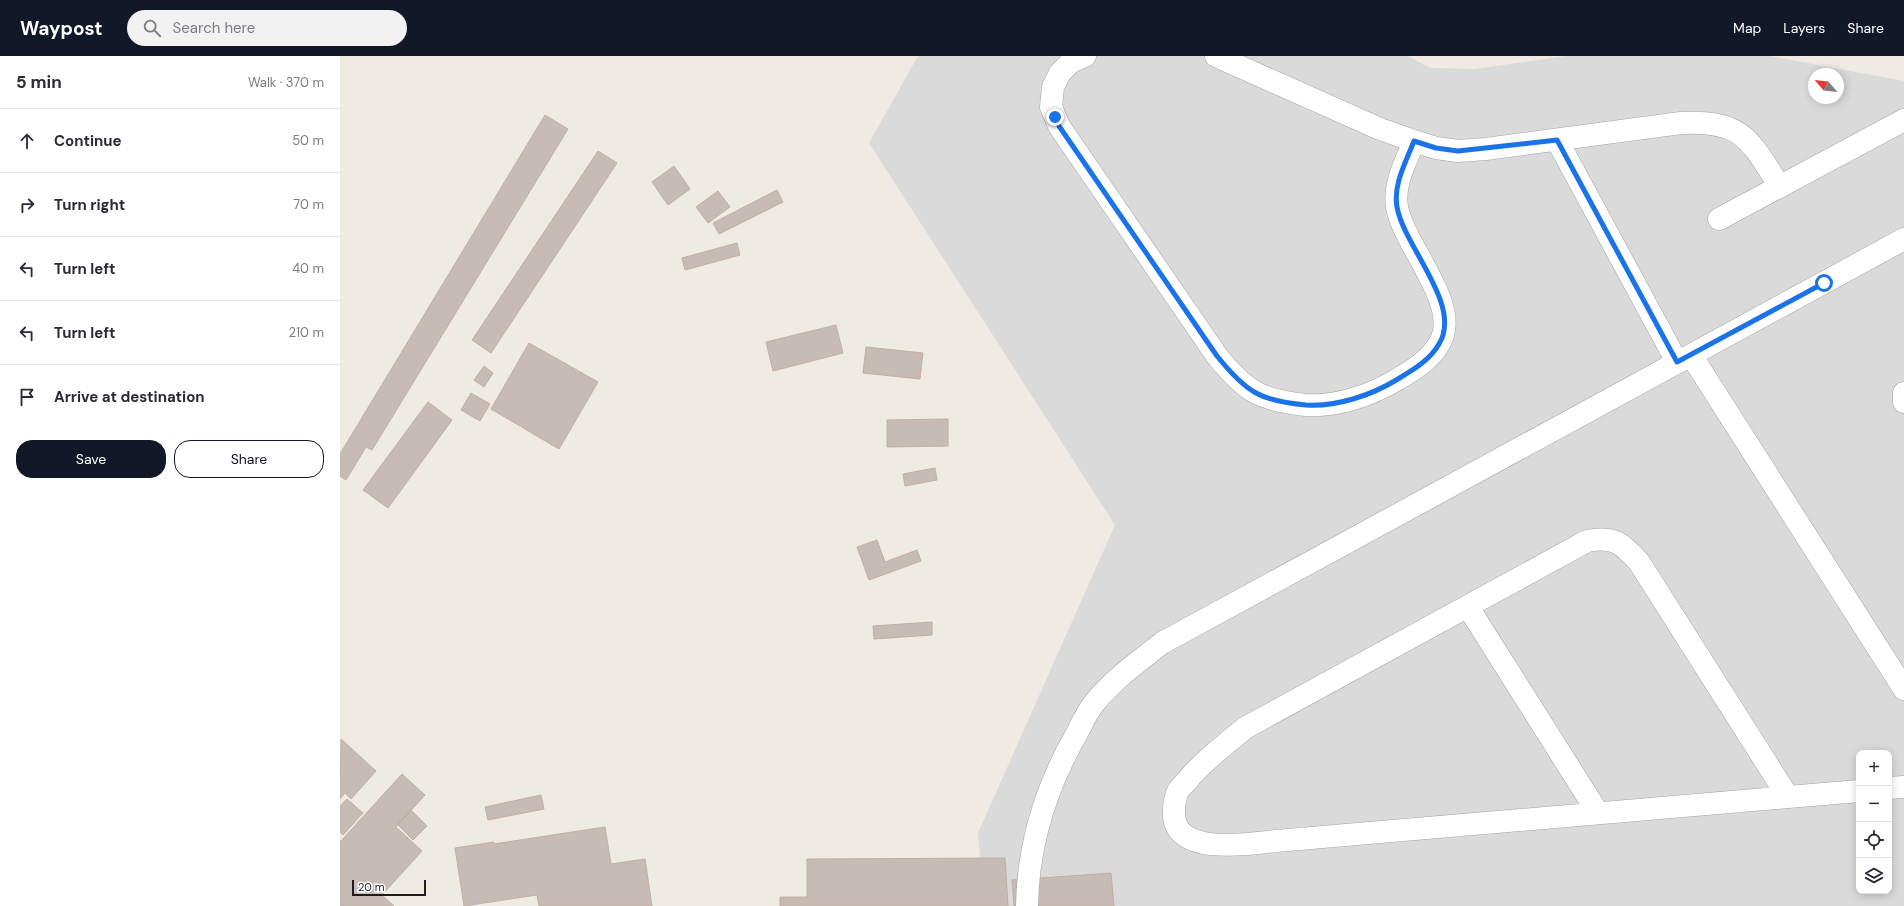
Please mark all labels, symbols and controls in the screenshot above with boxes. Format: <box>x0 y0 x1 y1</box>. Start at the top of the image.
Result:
search box <box>127 10 407 46</box>
text: Waypost <box>20 16 103 41</box>
icon: search <box>141 17 163 39</box>
text: Search here <box>173 18 255 38</box>
text: Map <box>1733 19 1761 37</box>
text: Layers <box>1783 19 1825 37</box>
text: Share <box>1847 19 1884 37</box>
north arrow <box>1808 68 1844 104</box>
text: 5 min <box>16 71 62 93</box>
text: Walk · 370 m <box>248 74 324 91</box>
route end <box>1046 108 1064 126</box>
icon: ahead <box>16 130 38 152</box>
text: Continue <box>54 131 122 151</box>
text: 50 m <box>292 132 324 149</box>
icon: right <box>16 194 38 216</box>
text: Turn right <box>54 195 125 215</box>
text: 70 m <box>293 196 324 213</box>
icon: left <box>16 258 38 280</box>
text: Turn left <box>54 259 115 279</box>
text: 40 m <box>292 260 324 277</box>
route start <box>1815 274 1833 292</box>
icon: left <box>16 322 38 344</box>
text: Turn left <box>54 323 115 343</box>
text: 210 m <box>289 324 324 341</box>
icon: arrive <box>16 386 38 408</box>
text: Arrive at destination <box>54 387 205 407</box>
button: Save <box>16 440 166 478</box>
button: Share <box>174 440 324 478</box>
map controls <box>1856 750 1892 894</box>
button: + <box>1856 750 1892 786</box>
button: − <box>1856 786 1892 822</box>
button: locate <box>1856 822 1892 858</box>
button: layers <box>1856 858 1892 894</box>
scale bar <box>352 878 426 897</box>
text: 20 m <box>358 880 384 894</box>

